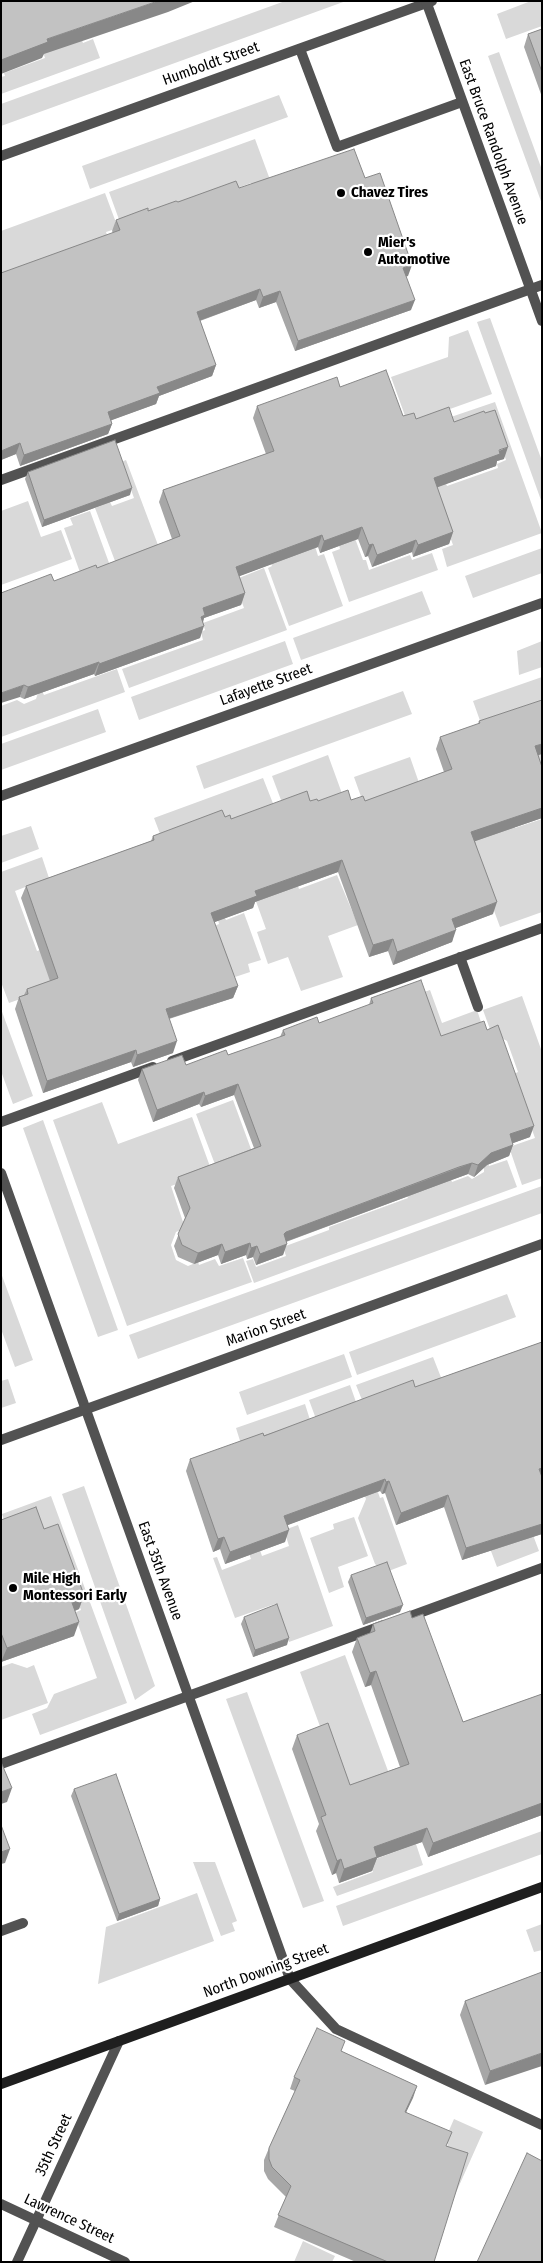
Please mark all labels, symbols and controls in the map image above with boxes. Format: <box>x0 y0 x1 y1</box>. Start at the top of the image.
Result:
street label: Humboldt Street <box>160 38 262 90</box>
street label: East Bruce Randolph Avenue <box>455 57 531 227</box>
place label: Chavez Tires <box>351 184 428 202</box>
marker: Chavez Tires <box>335 187 347 199</box>
place label: Mier's Automotive <box>378 234 450 269</box>
marker: Mier's Automotive <box>362 246 374 258</box>
street label: Lafayette Street <box>217 660 315 710</box>
street label: Marion Street <box>224 1305 308 1351</box>
street label: East 35th Avenue <box>134 1519 186 1623</box>
place label: Mile High Montessori Early <box>23 1570 127 1605</box>
marker: Mile High Montessori Early <box>7 1582 19 1594</box>
street label: North Downing Street <box>201 1940 331 2002</box>
street label: 35th Street <box>32 2111 76 2179</box>
street label: Lawrence Street <box>21 2190 117 2248</box>

